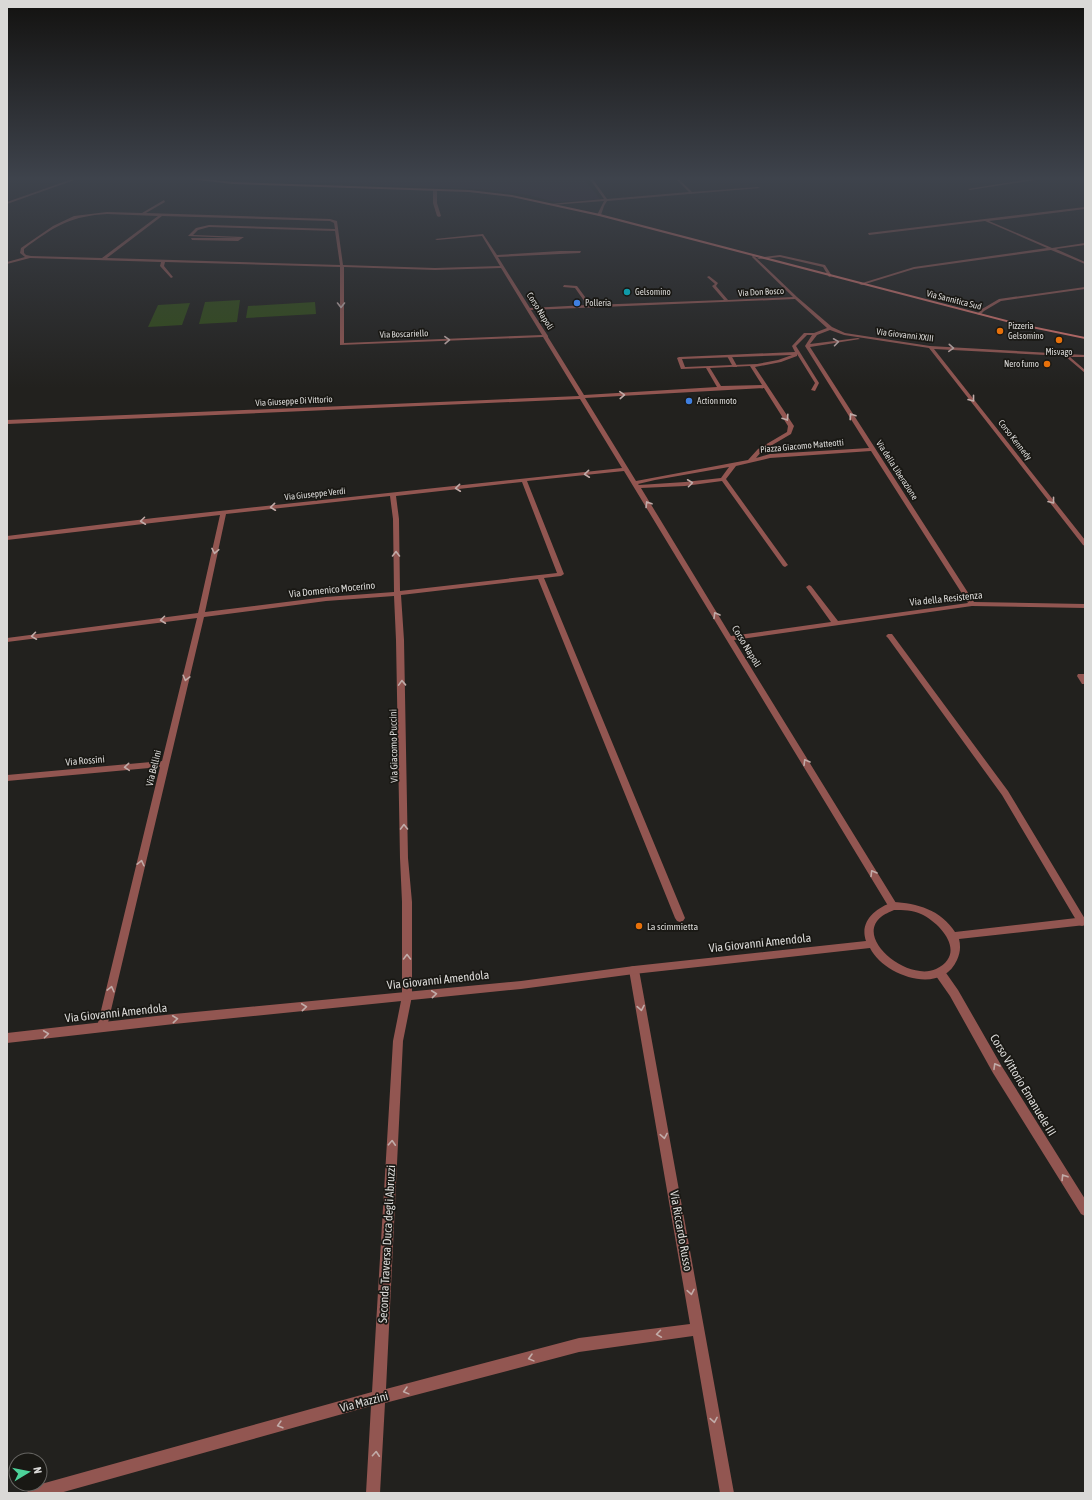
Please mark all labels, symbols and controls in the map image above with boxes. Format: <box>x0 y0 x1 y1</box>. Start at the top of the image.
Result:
street label: Via Don Bosco <box>738 286 784 298</box>
marker: Gelsomino <box>622 287 632 297</box>
place label: Gelsomino <box>635 287 671 297</box>
street label: Via Sannitica Sud <box>925 288 983 312</box>
street label: Corso Napoli <box>525 291 555 331</box>
marker: Polleria <box>572 298 582 308</box>
place label: Polleria <box>585 298 611 308</box>
one-way arrow <box>337 302 345 308</box>
place label: Pizzeria Gelsomino <box>1008 321 1044 341</box>
marker: Pizzeria Gelsomino <box>995 326 1005 336</box>
street label: Via Giovanni XXIII <box>876 327 934 343</box>
street label: Via Boscariello <box>379 328 429 340</box>
marker: Misvago <box>1054 335 1064 345</box>
one-way arrow <box>444 336 450 345</box>
one-way arrow <box>833 338 839 347</box>
one-way arrow <box>948 343 954 352</box>
place label: Misvago <box>1045 347 1073 357</box>
place label: Nero fumo <box>1004 359 1039 369</box>
marker: Nero fumo <box>1042 359 1052 369</box>
one-way arrow <box>619 390 625 399</box>
street label: Via Giuseppe Di Vittorio <box>255 394 333 408</box>
one-way arrow <box>967 395 974 402</box>
marker: Action moto <box>684 396 694 406</box>
place label: Action moto <box>697 396 737 406</box>
one-way arrow <box>849 413 857 420</box>
one-way arrow <box>781 414 788 421</box>
street label: Corso Kennedy <box>996 418 1034 462</box>
street label: Piazza Giacomo Matteotti <box>760 437 844 455</box>
street label: Via della Liberazione <box>874 438 920 502</box>
one-way arrow <box>584 469 590 478</box>
one-way arrow <box>687 479 693 488</box>
one-way arrow <box>454 483 461 492</box>
street label: Via Giuseppe Verdi <box>284 486 346 502</box>
one-way arrow <box>1047 497 1054 504</box>
one-way arrow <box>645 501 653 508</box>
one-way arrow <box>270 502 276 511</box>
one-way arrow <box>140 516 146 525</box>
one-way arrow <box>212 548 220 554</box>
one-way arrow <box>392 551 400 557</box>
street label: Via Domenico Mocerino <box>288 579 376 599</box>
street label: Via della Resistenza <box>909 589 983 608</box>
one-way arrow <box>713 612 721 619</box>
one-way arrow <box>160 615 166 624</box>
street label: Corso Napoli <box>730 623 763 669</box>
one-way arrow <box>31 632 37 641</box>
one-way arrow <box>183 675 191 681</box>
one-way arrow <box>397 680 406 686</box>
street label: Via Giacomo Puccini <box>387 709 400 783</box>
street label: Via Bellini <box>144 749 163 788</box>
street label: Via Rossini <box>65 753 105 768</box>
one-way arrow <box>803 759 810 766</box>
one-way arrow <box>124 763 130 772</box>
one-way arrow <box>400 824 408 830</box>
one-way arrow <box>137 860 145 866</box>
one-way arrow <box>870 870 878 877</box>
marker: La scimmietta <box>634 921 644 931</box>
place label: La scimmietta <box>647 921 698 932</box>
street label: Via Giovanni Amendola <box>708 931 812 955</box>
one-way arrow <box>403 954 411 960</box>
street label: Via Giovanni Amendola <box>386 968 490 992</box>
one-way arrow <box>106 986 115 993</box>
one-way arrow <box>431 989 437 998</box>
street label: Via Giovanni Amendola <box>64 1001 168 1025</box>
one-way arrow <box>301 1002 307 1011</box>
one-way arrow <box>636 1005 645 1011</box>
one-way arrow <box>172 1015 178 1024</box>
one-way arrow <box>43 1029 49 1038</box>
street label: Corso Vittorio Emanuele III <box>987 1031 1059 1139</box>
one-way arrow <box>993 1063 1000 1071</box>
one-way arrow <box>659 1133 668 1139</box>
one-way arrow <box>388 1140 396 1146</box>
street label: Seconda Traversa Duca degli Abruzzi <box>376 1165 398 1323</box>
one-way arrow <box>1062 1174 1069 1181</box>
street label: Via Riccardo Russo <box>667 1190 695 1273</box>
one-way arrow <box>686 1289 695 1295</box>
one-way arrow <box>656 1329 662 1338</box>
one-way arrow <box>528 1353 535 1362</box>
one-way arrow <box>402 1386 409 1395</box>
street label: Via Mazzini <box>338 1389 390 1415</box>
one-way arrow <box>709 1417 718 1423</box>
one-way arrow <box>277 1420 283 1428</box>
one-way arrow <box>371 1451 380 1457</box>
north arrow <box>8 1452 48 1492</box>
text: N <box>31 1466 44 1475</box>

